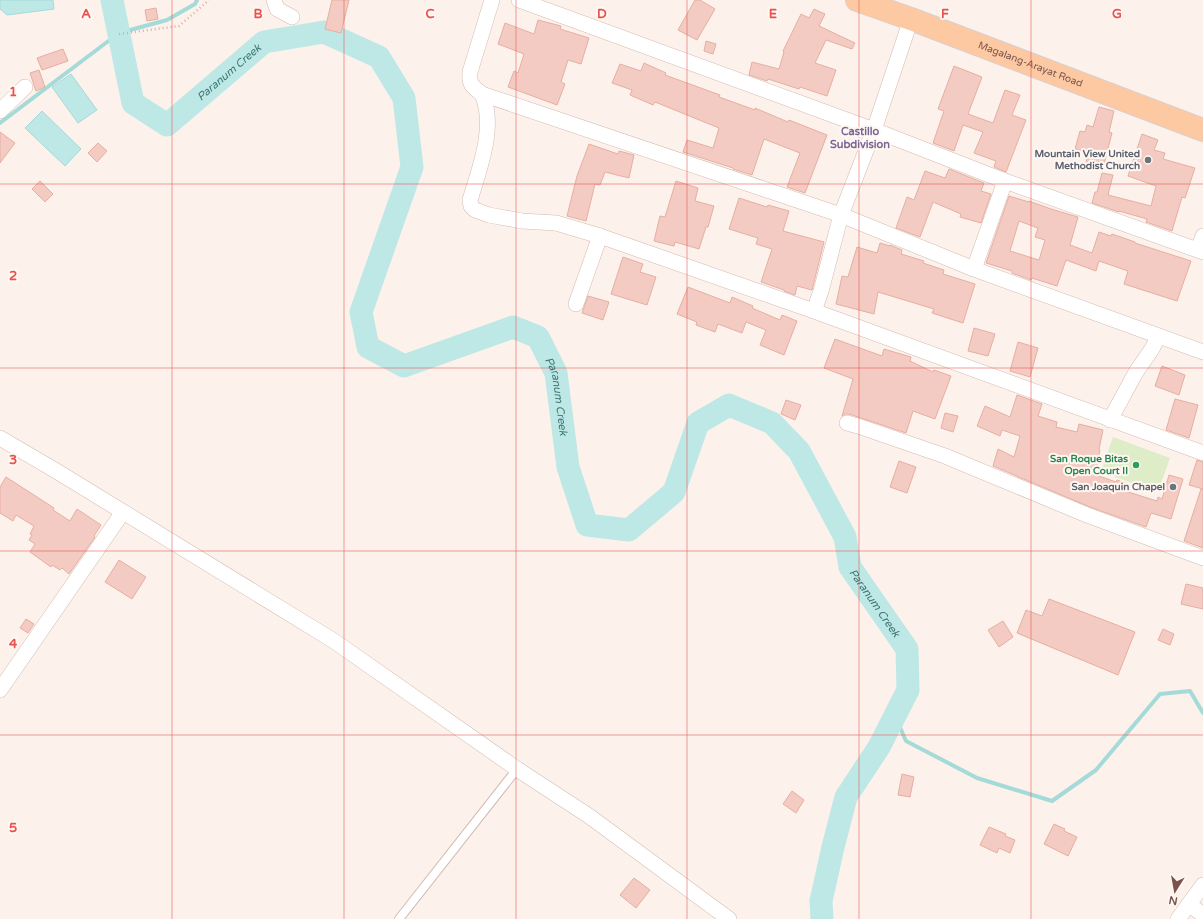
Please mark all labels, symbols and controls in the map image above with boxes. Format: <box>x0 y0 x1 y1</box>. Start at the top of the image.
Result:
text: A <box>81 6 91 22</box>
text: B <box>253 6 263 22</box>
text: C <box>425 6 435 22</box>
text: D <box>597 6 607 22</box>
text: E <box>769 6 777 22</box>
text: F <box>941 6 949 22</box>
text: G <box>1112 6 1122 22</box>
street label: Magalang-Arayat Road <box>976 39 1084 90</box>
water label: Paranum Creek <box>194 40 264 103</box>
text: 1 <box>9 84 17 100</box>
district label: Castillo Subdivision <box>830 125 890 151</box>
place label: Mountain View United Methodist Church <box>1035 148 1140 172</box>
marker: Mountain View United Methodist Church <box>1143 155 1153 165</box>
text: 2 <box>9 268 17 284</box>
water label: Paranum Creek <box>543 355 571 437</box>
text: 3 <box>9 452 17 468</box>
place label: San Roque Bitas Open Court II <box>1050 453 1128 477</box>
marker: San Roque Bitas Open Court II <box>1131 460 1141 470</box>
place label: San Joaquin Chapel <box>1071 481 1165 493</box>
marker: San Joaquin Chapel <box>1168 482 1178 492</box>
water label: Paranum Creek <box>847 566 904 640</box>
text: 4 <box>9 636 18 652</box>
text: 5 <box>9 820 17 836</box>
north arrow <box>1155 871 1195 911</box>
text: N <box>1168 893 1179 908</box>

